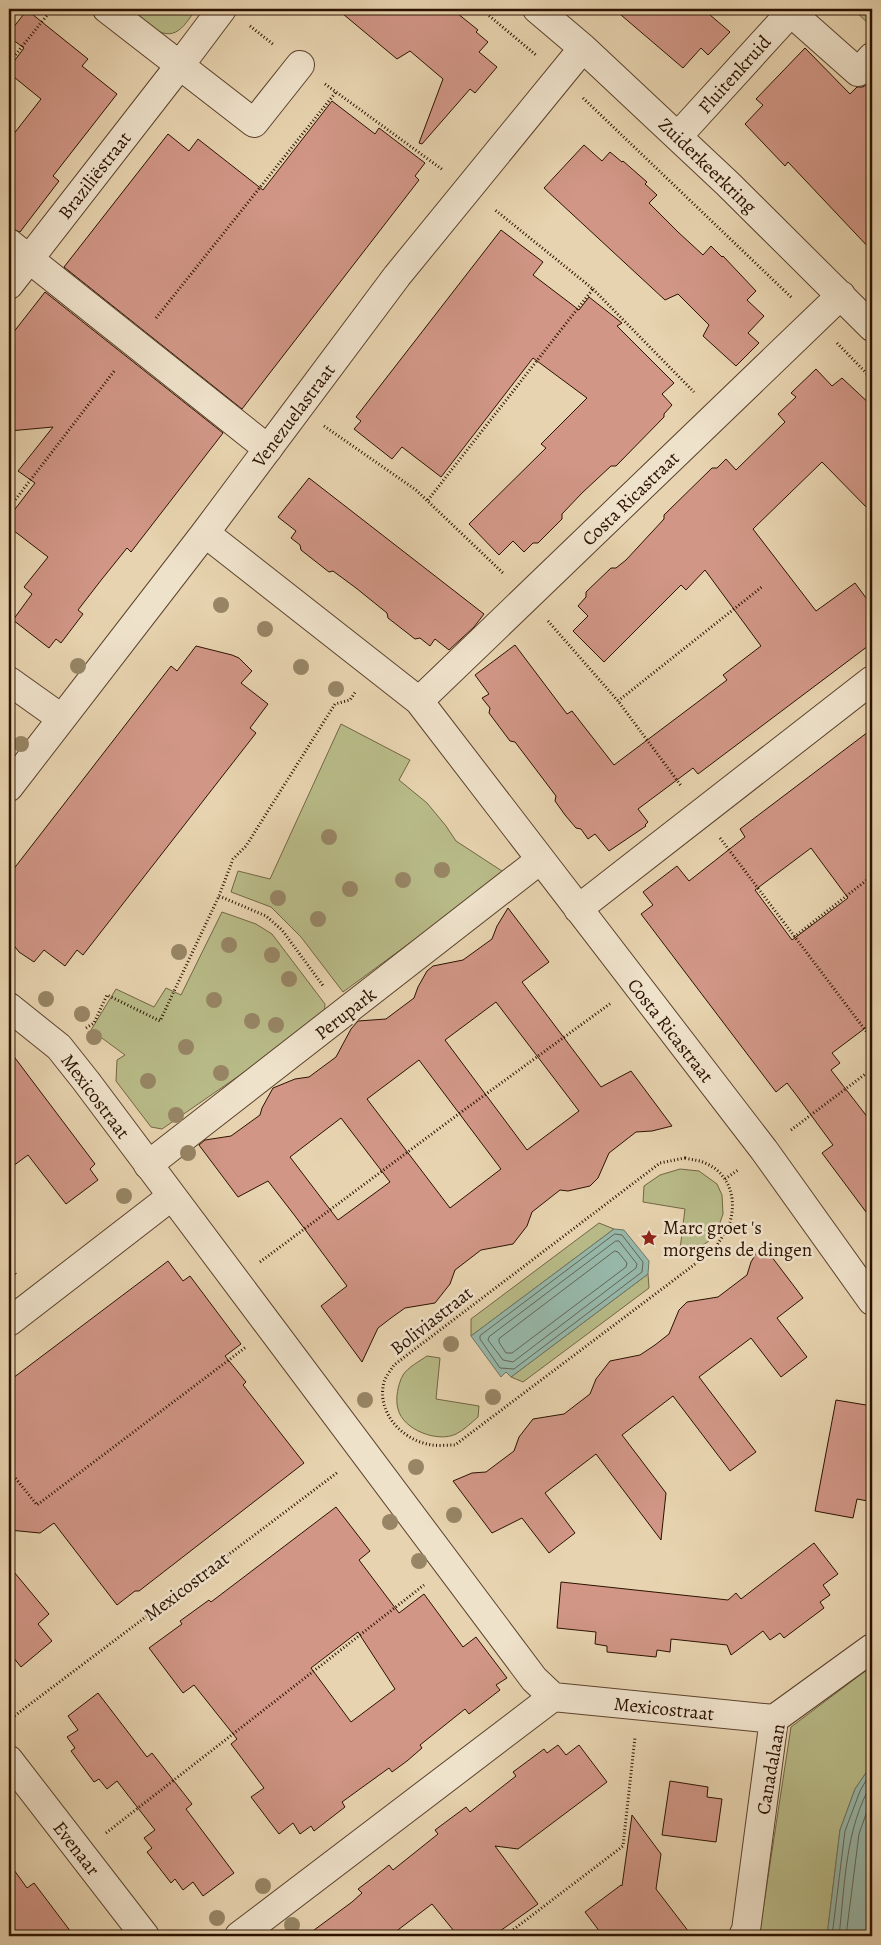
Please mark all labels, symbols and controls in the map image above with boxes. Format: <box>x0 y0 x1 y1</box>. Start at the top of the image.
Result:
street label: Fluitenkruid <box>692 29 778 120</box>
street label: Zuiderkeerkring <box>652 112 763 220</box>
street label: Braziliëstraat <box>52 126 137 225</box>
street label: Venezuelastraat <box>246 358 341 474</box>
street label: Costa Ricastraat <box>576 446 685 552</box>
street label: Costa Ricastraat <box>621 973 719 1088</box>
street label: Perupark <box>310 981 382 1046</box>
street label: Mexicostraat <box>55 1049 136 1145</box>
place label: Marc groet 's morgens de dingen <box>663 1215 812 1263</box>
place icon: Marc groet 's morgens de dingen <box>639 1228 659 1248</box>
street label: Boliviastraat <box>385 1280 478 1361</box>
street label: Mexicostraat <box>139 1546 235 1627</box>
street label: Mexicostraat <box>613 1691 715 1727</box>
street label: Canadalaan <box>750 1722 792 1817</box>
street label: Evenaar <box>47 1816 106 1881</box>

